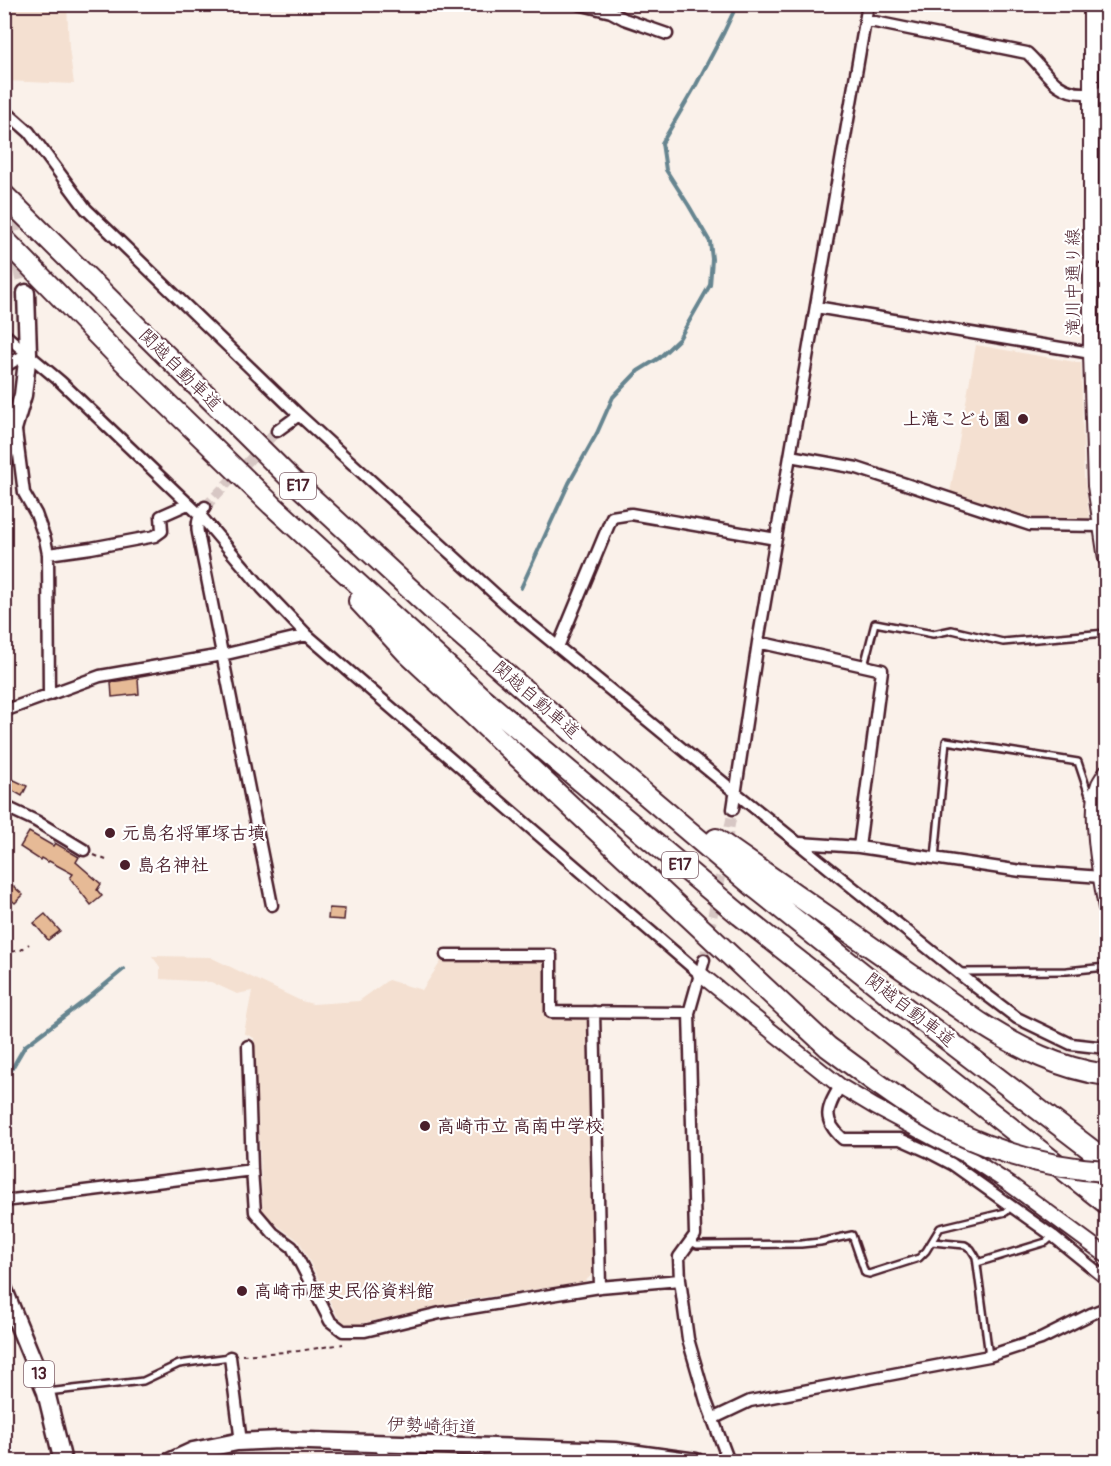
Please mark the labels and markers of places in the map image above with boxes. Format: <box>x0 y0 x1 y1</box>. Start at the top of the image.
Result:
place label: 上滝こども園 <box>903 408 1011 431</box>
marker: 上滝こども園 <box>1016 412 1030 426</box>
place label: 元島名将軍塚古墳 <box>122 822 266 845</box>
marker: 元島名将軍塚古墳 <box>103 826 117 840</box>
place label: 島名神社 <box>137 854 209 877</box>
marker: 島名神社 <box>118 858 132 872</box>
place label: 高崎市立 高南中学校 <box>437 1115 603 1138</box>
marker: 高崎市立 高南中学校 <box>418 1119 432 1133</box>
place label: 高崎市歴史民俗資料館 <box>254 1280 434 1303</box>
marker: 高崎市歴史民俗資料館 <box>235 1284 249 1298</box>

